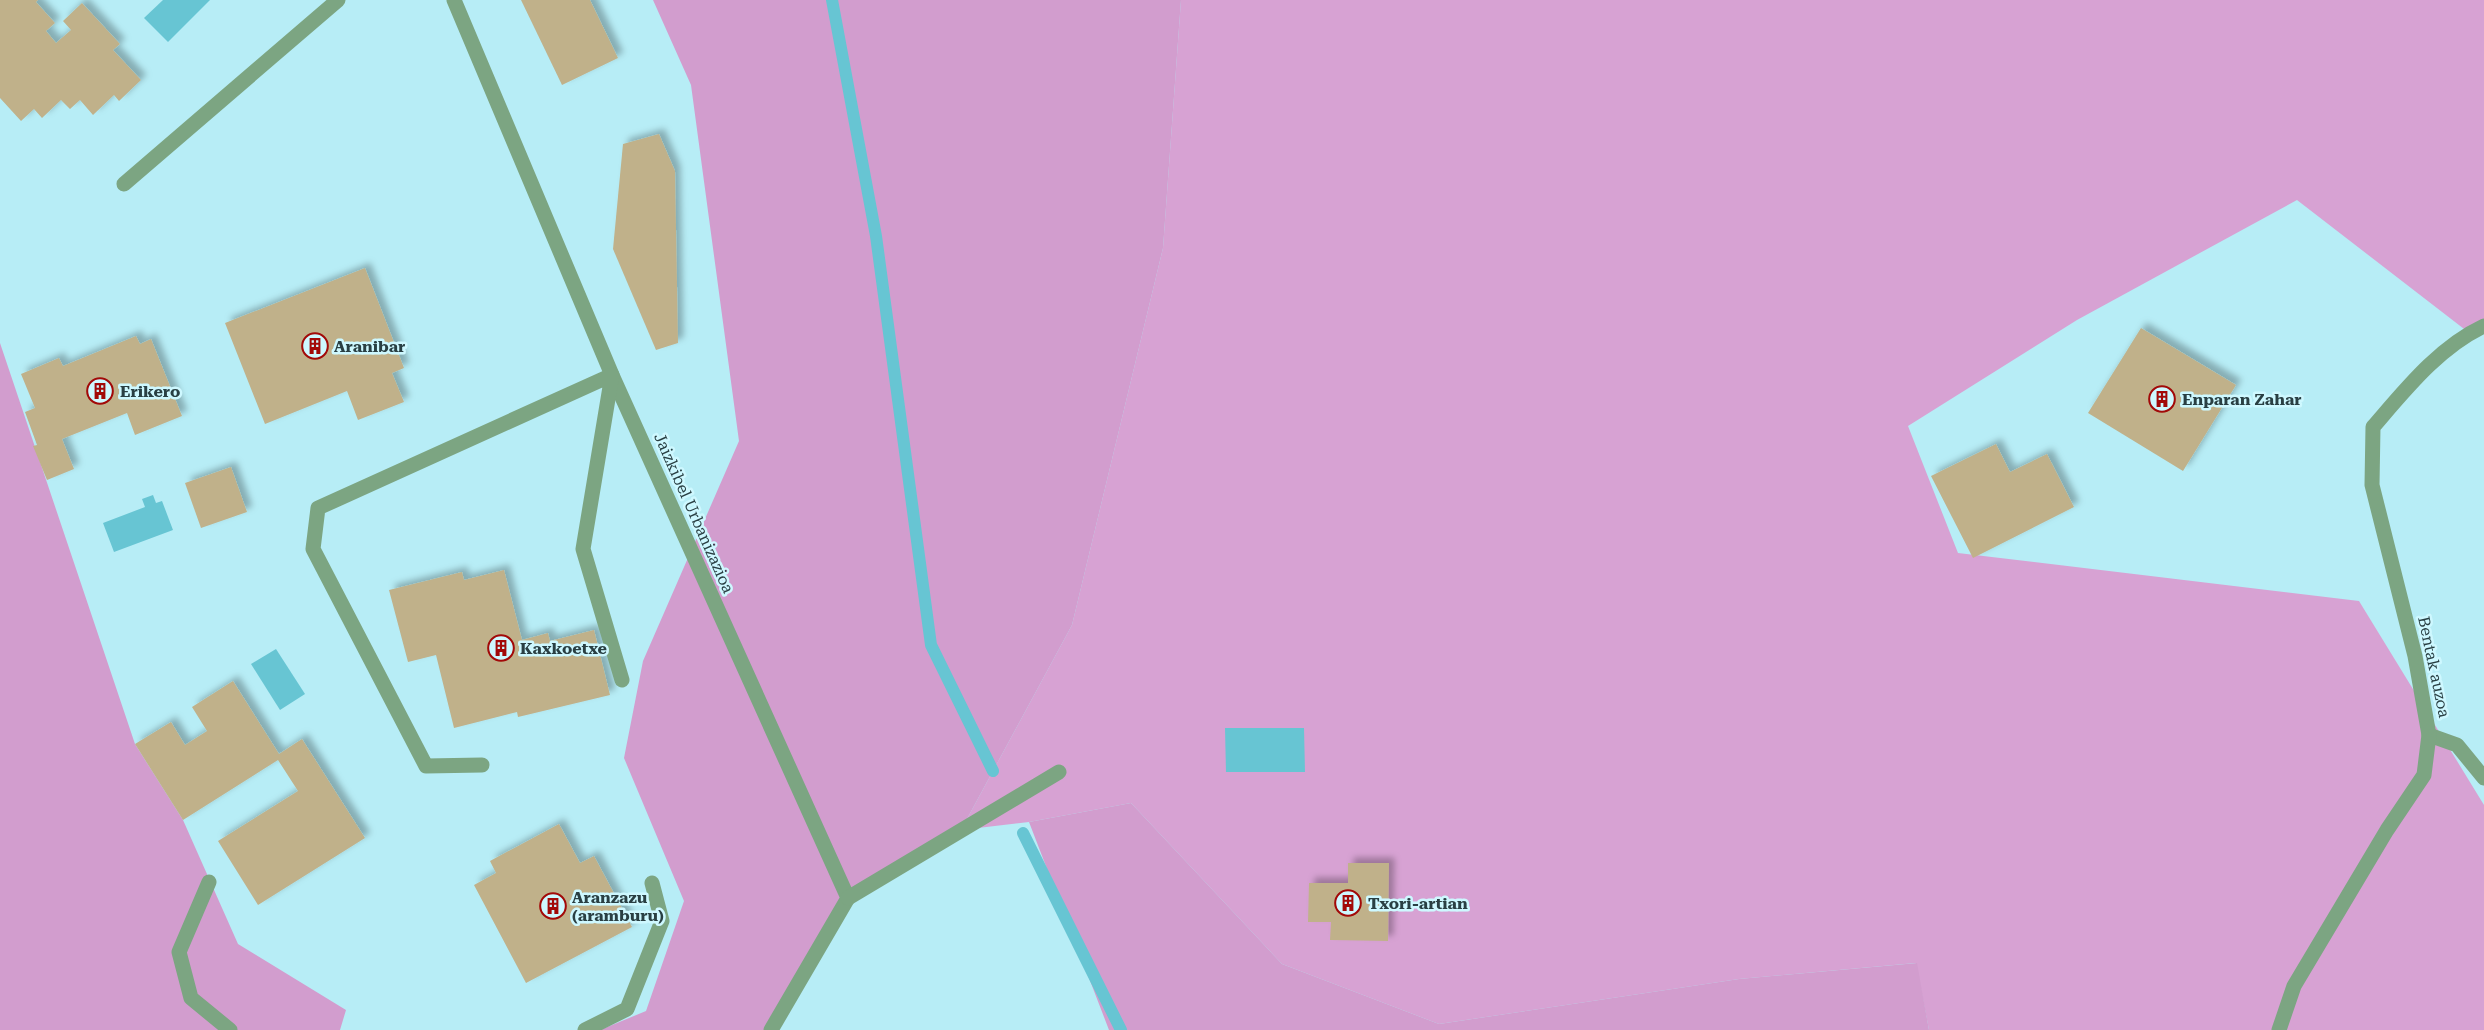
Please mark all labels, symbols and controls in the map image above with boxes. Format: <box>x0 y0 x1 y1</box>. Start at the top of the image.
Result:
building icon: Aranibar <box>300 331 330 361</box>
place label: Aranibar <box>334 337 405 356</box>
building icon: Erikero <box>85 376 115 406</box>
place label: Erikero <box>120 382 180 401</box>
building icon: Enparan Zahar <box>2147 384 2177 414</box>
place label: Enparan Zahar <box>2182 390 2302 409</box>
street label: Jaizkibel Urbanizazioa <box>650 430 738 596</box>
street label: Bentak auzoa <box>2414 615 2454 720</box>
building icon: Kaxkoetxe <box>486 633 516 663</box>
place label: Kaxkoetxe <box>520 639 607 658</box>
place label: Aranzazu (aramburu) <box>572 888 664 925</box>
building icon: Txori-artian <box>1333 888 1363 918</box>
building icon: Aranzazu (aramburu) <box>538 891 568 921</box>
place label: Txori-artian <box>1368 894 1468 913</box>

